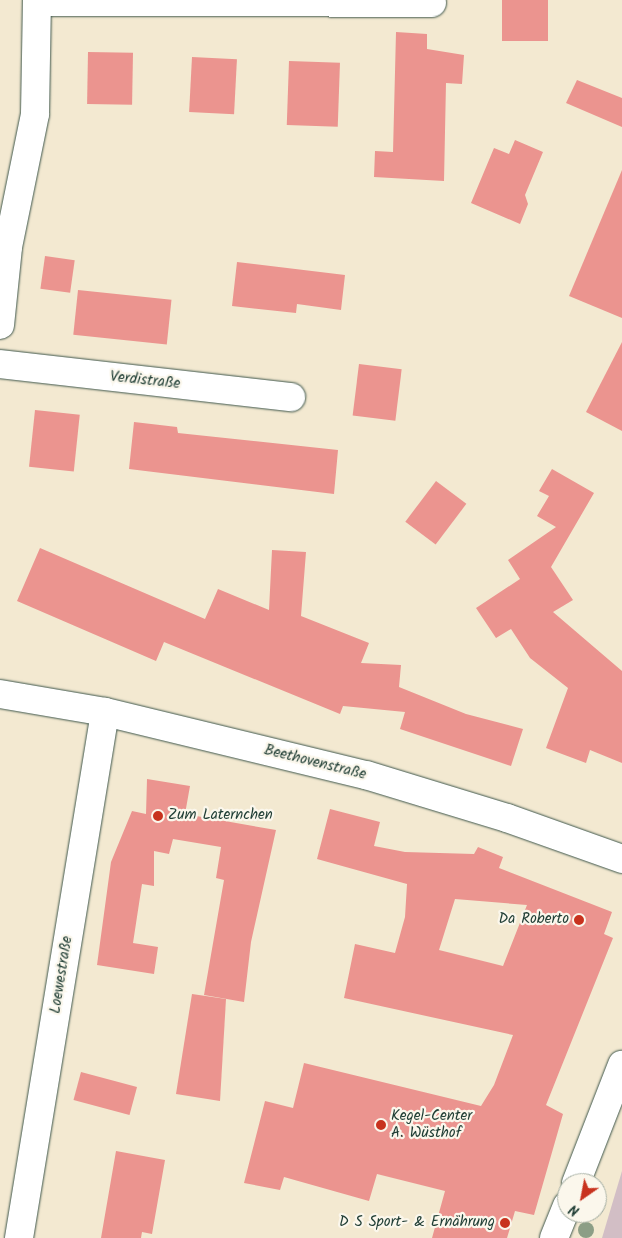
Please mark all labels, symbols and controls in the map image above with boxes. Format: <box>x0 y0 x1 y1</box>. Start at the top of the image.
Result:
street label: Verdistraße <box>109 368 181 394</box>
street label: Beethovenstraße <box>262 742 368 784</box>
place label: Zum Laternchen <box>168 807 273 825</box>
marker: Zum Laternchen <box>152 810 164 822</box>
place label: Da Roberto <box>499 911 569 929</box>
marker: Da Roberto <box>573 914 585 926</box>
street label: Loewestraße <box>47 935 77 1015</box>
place label: Kegel-Center A. Wüsthof <box>391 1107 472 1142</box>
marker: Kegel-Center A. Wüsthof <box>375 1119 387 1131</box>
north arrow <box>557 1173 607 1223</box>
text: N <box>565 1198 584 1221</box>
place label: D S Sport- & Ernährung <box>339 1214 495 1232</box>
marker: D S Sport- & Ernährung <box>499 1217 511 1229</box>

